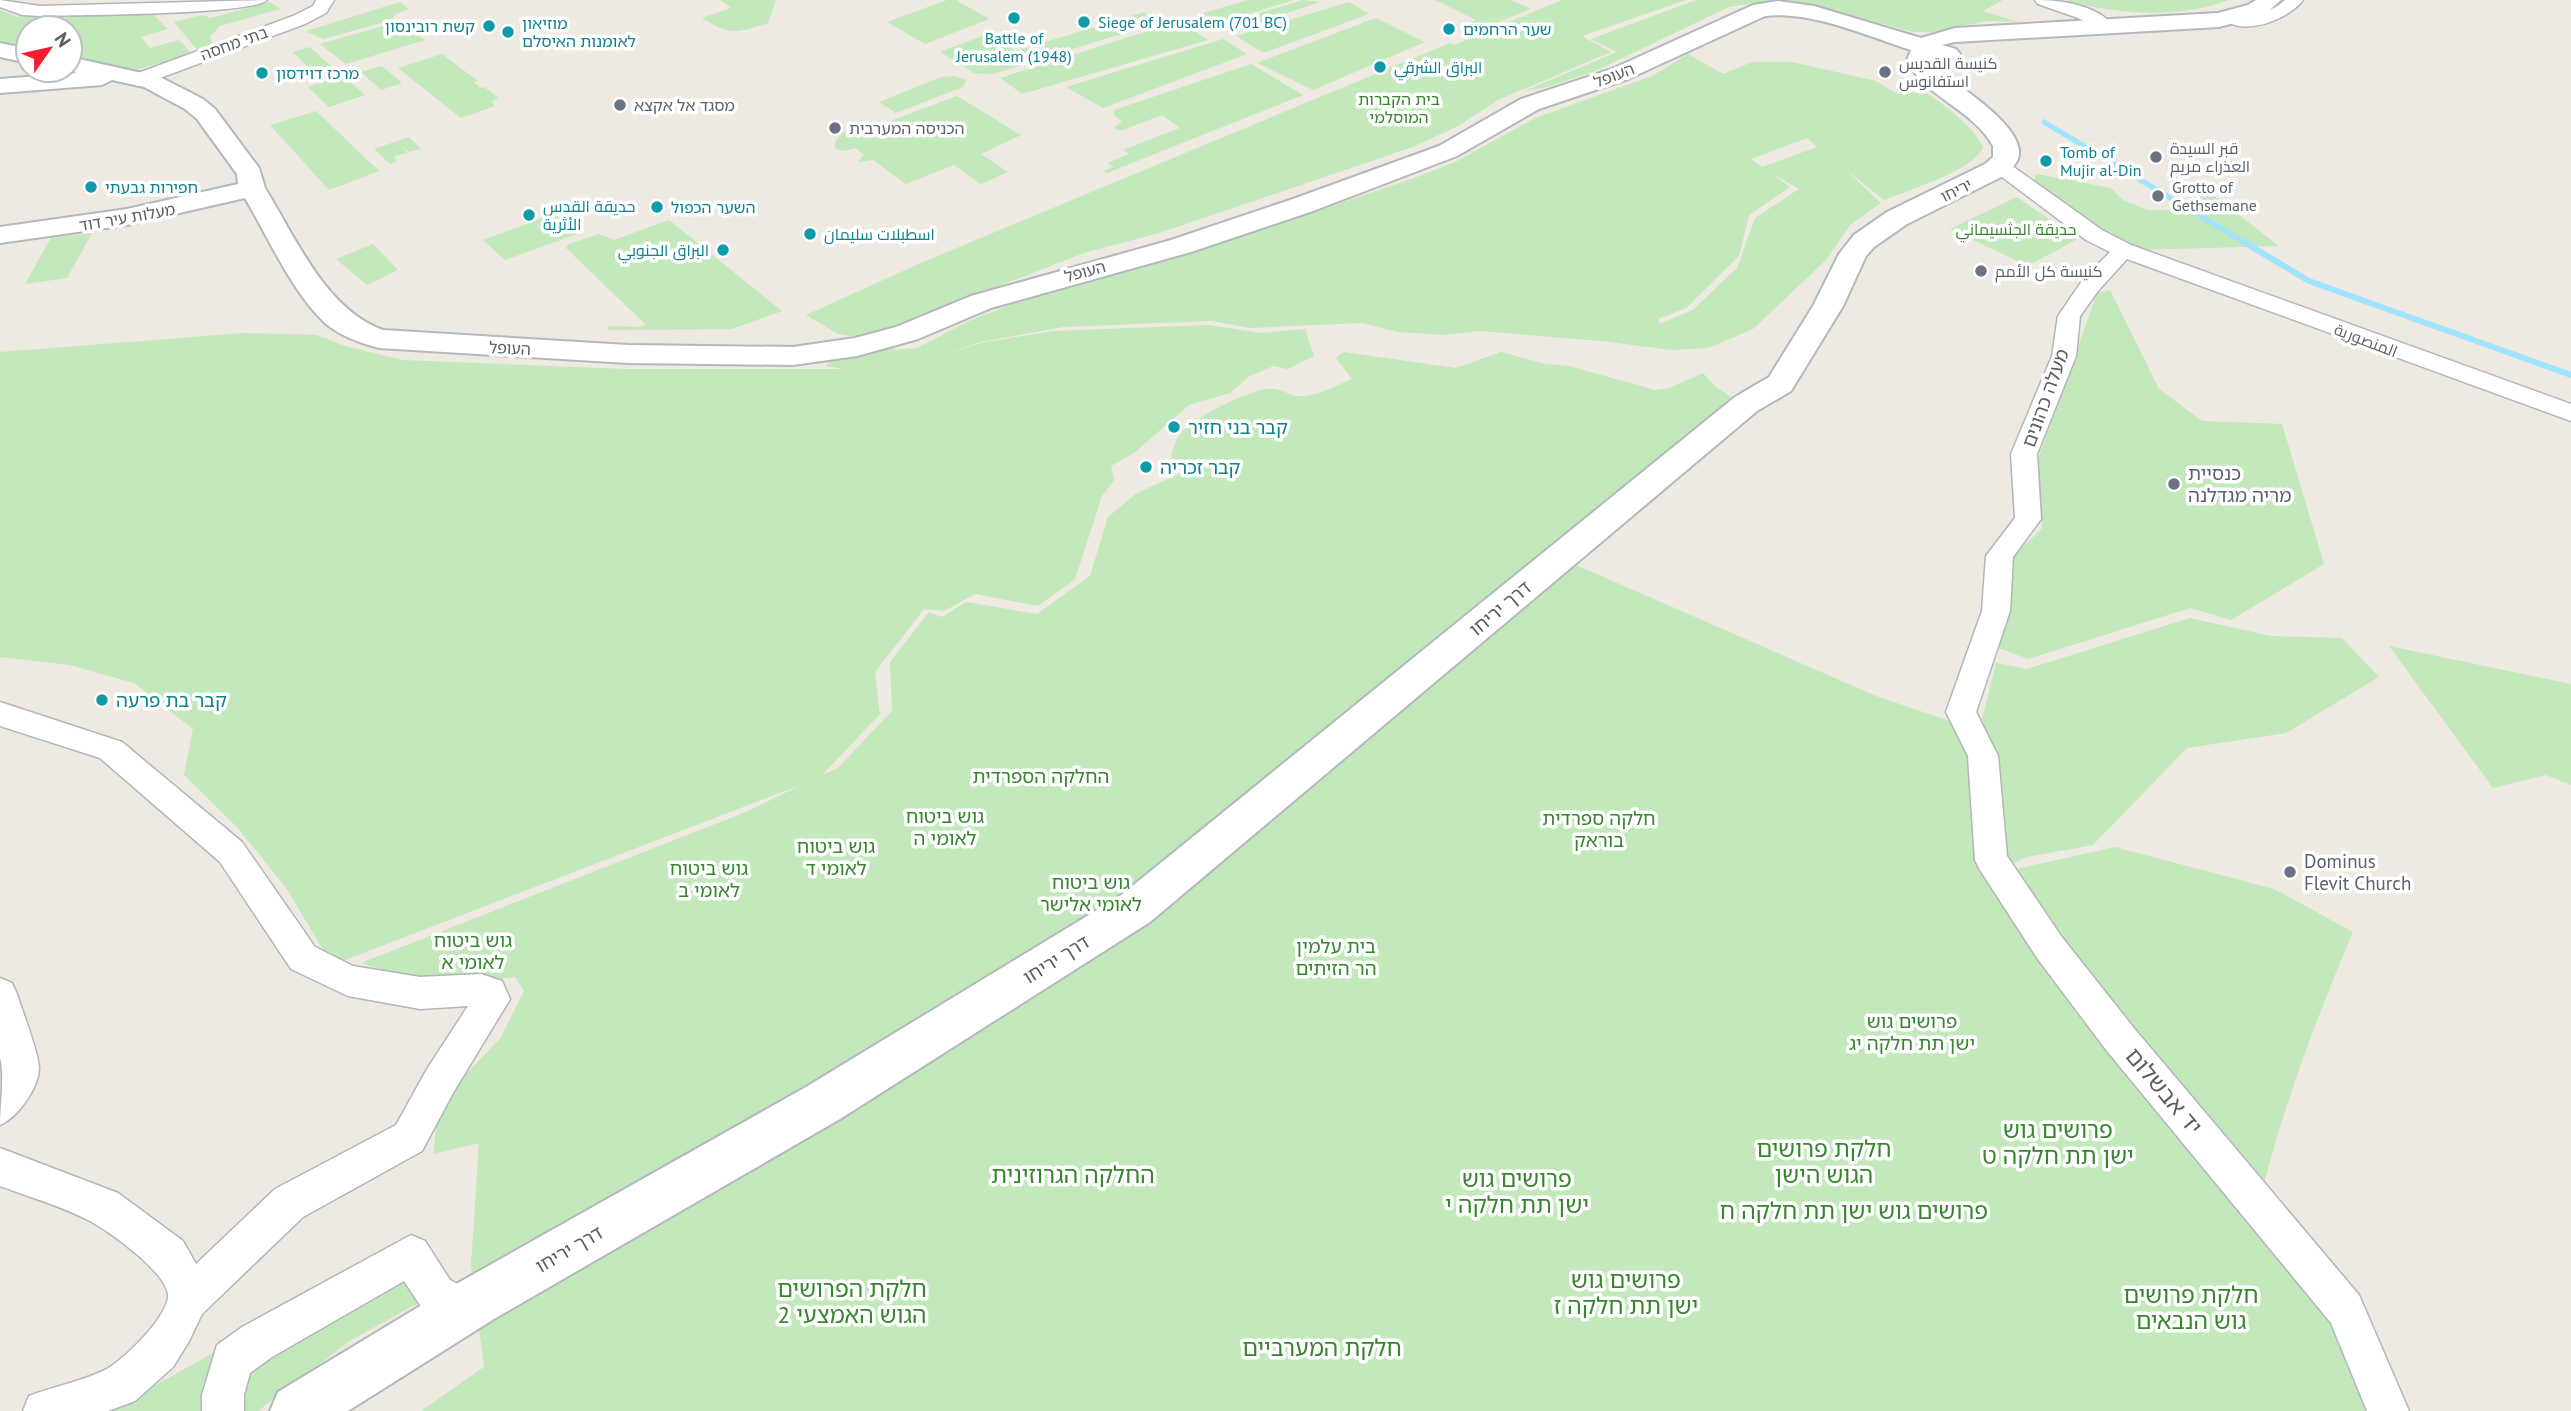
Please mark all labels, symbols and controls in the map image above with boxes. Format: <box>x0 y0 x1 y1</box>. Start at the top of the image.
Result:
marker: Battle of Jerusalem (1948) <box>1006 10 1022 26</box>
place label: Siege of Jerusalem (701 BC) <box>1098 12 1287 32</box>
place label: מוזיאון לאומנות האיסלם <box>522 13 636 51</box>
north arrow <box>14 14 84 84</box>
marker: Siege of Jerusalem (701 BC) <box>1076 14 1092 30</box>
place label: קשת רובינסון <box>385 16 475 36</box>
marker: קשת רובינסון <box>481 18 497 34</box>
place label: שער הרחמים <box>1463 19 1552 39</box>
marker: שער הרחמים <box>1441 21 1457 37</box>
street label: בתי מחסה <box>198 22 270 64</box>
marker: מוזיאון לאומנות האיסלם <box>500 24 516 40</box>
text: N <box>50 28 77 51</box>
place label: Battle of Jerusalem (1948) <box>955 28 1072 66</box>
place label: كنيسة القديس استفانوس <box>1899 53 1997 92</box>
place label: البراق الشرقي <box>1394 57 1482 81</box>
street label: העופל <box>1591 58 1637 92</box>
marker: البراق الشرقي <box>1372 59 1388 75</box>
place label: מרכז דוידסון <box>276 63 359 83</box>
marker: كنيسة القديس استفانوس <box>1877 64 1893 80</box>
marker: מרכז דוידסון <box>254 65 270 81</box>
park label: בית הקברות המוסלמי <box>1358 89 1440 127</box>
place label: מסגד אל אקצא <box>634 95 735 115</box>
marker: מסגד אל אקצא <box>612 97 628 113</box>
place label: הכניסה המערבית <box>849 118 965 138</box>
marker: הכניסה המערבית <box>827 120 843 136</box>
place label: قبر السيدة العذراء مريم <box>2170 138 2250 178</box>
place label: Tomb of Mujir al-Din <box>2060 142 2141 180</box>
marker: قبر السيدة العذراء مريم <box>2148 149 2164 165</box>
marker: Tomb of Mujir al-Din <box>2038 153 2054 169</box>
street label: יריחו <box>1937 174 1975 206</box>
place label: חפירות גבעתי <box>105 177 198 197</box>
place label: Grotto of Gethsemane <box>2172 177 2257 215</box>
marker: חפירות גבעתי <box>83 179 99 195</box>
marker: Grotto of Gethsemane <box>2150 188 2166 204</box>
place label: حديقة القدس الأثرية <box>543 196 635 234</box>
place label: השער הכפול <box>671 197 755 217</box>
street label: מעלות עיר דוד <box>77 199 177 235</box>
marker: השער הכפול <box>649 199 665 215</box>
marker: حديقة القدس الأثرية <box>521 207 537 223</box>
park label: حديقة الجثسيماني <box>1956 219 2076 243</box>
place label: اسطبلات سليمان <box>824 224 935 245</box>
marker: اسطبلات سليمان <box>802 226 818 242</box>
place label: البراق الجنوبي <box>618 240 709 264</box>
marker: البراق الجنوبي <box>715 242 731 258</box>
street label: העופל <box>1062 256 1108 286</box>
place label: كنيسة كل الأمم <box>1995 261 2103 283</box>
marker: كنيسة كل الأمم <box>1973 263 1989 279</box>
street label: المنصورية <box>2332 319 2400 361</box>
street label: העופל <box>489 337 531 359</box>
street label: מעלה כהונים <box>2016 345 2074 451</box>
place label: קבר בני חזיר <box>1188 415 1288 439</box>
marker: קבר בני חזיר <box>1166 419 1182 435</box>
place label: קבר זכריה <box>1160 455 1241 479</box>
marker: קבר זכריה <box>1138 459 1154 475</box>
place label: כנסיית מריה מגדלנה <box>2188 461 2292 507</box>
marker: כנסיית מריה מגדלנה <box>2166 476 2182 492</box>
street label: דרך יריחו <box>1464 575 1536 641</box>
place label: קבר בת פרעה <box>116 688 227 712</box>
marker: קבר בת פרעה <box>94 692 110 708</box>
park label: החלקה הספרדית <box>972 764 1110 788</box>
park label: גוש ביטוח לאומי ה <box>906 804 984 850</box>
park label: חלקה ספרדית בוראק <box>1542 806 1656 852</box>
park label: גוש ביטוח לאומי ד <box>797 834 875 880</box>
place label: Dominus Flevit Church <box>2304 849 2411 895</box>
park label: גוש ביטוח לאומי ב <box>670 856 748 902</box>
marker: Dominus Flevit Church <box>2282 864 2298 880</box>
park label: גוש ביטוח לאומי אלישר <box>1040 870 1142 916</box>
park label: גוש ביטוח לאומי א <box>434 928 512 974</box>
street label: דרך יריחו <box>1018 929 1094 989</box>
park label: בית עלמין הר הזיתים <box>1295 934 1377 980</box>
park label: פרושים גוש ישן תת חלקה יג <box>1849 1009 1975 1055</box>
street label: יד אבשלום <box>2120 1041 2209 1140</box>
park label: פרושים גוש ישן תת חלקה ט <box>1982 1115 2134 1170</box>
park label: חלקת פרושים הגוש הישן <box>1757 1134 1891 1189</box>
park label: החלקה הגרוזינית <box>991 1160 1155 1189</box>
park label: פרושים גוש ישן תת חלקה י <box>1445 1164 1589 1219</box>
park label: פרושים גוש ישן תת חלקה ח <box>1720 1196 1988 1225</box>
street label: דרך יריחו <box>531 1220 607 1278</box>
park label: פרושים גוש ישן תת חלקה ז <box>1554 1265 1698 1320</box>
park label: חלקת הפרושים הגוש האמצעי 2 <box>777 1274 927 1329</box>
park label: חלקת פרושים גוש הנבאים <box>2124 1280 2258 1335</box>
park label: חלקת המערביים <box>1242 1333 1402 1362</box>

